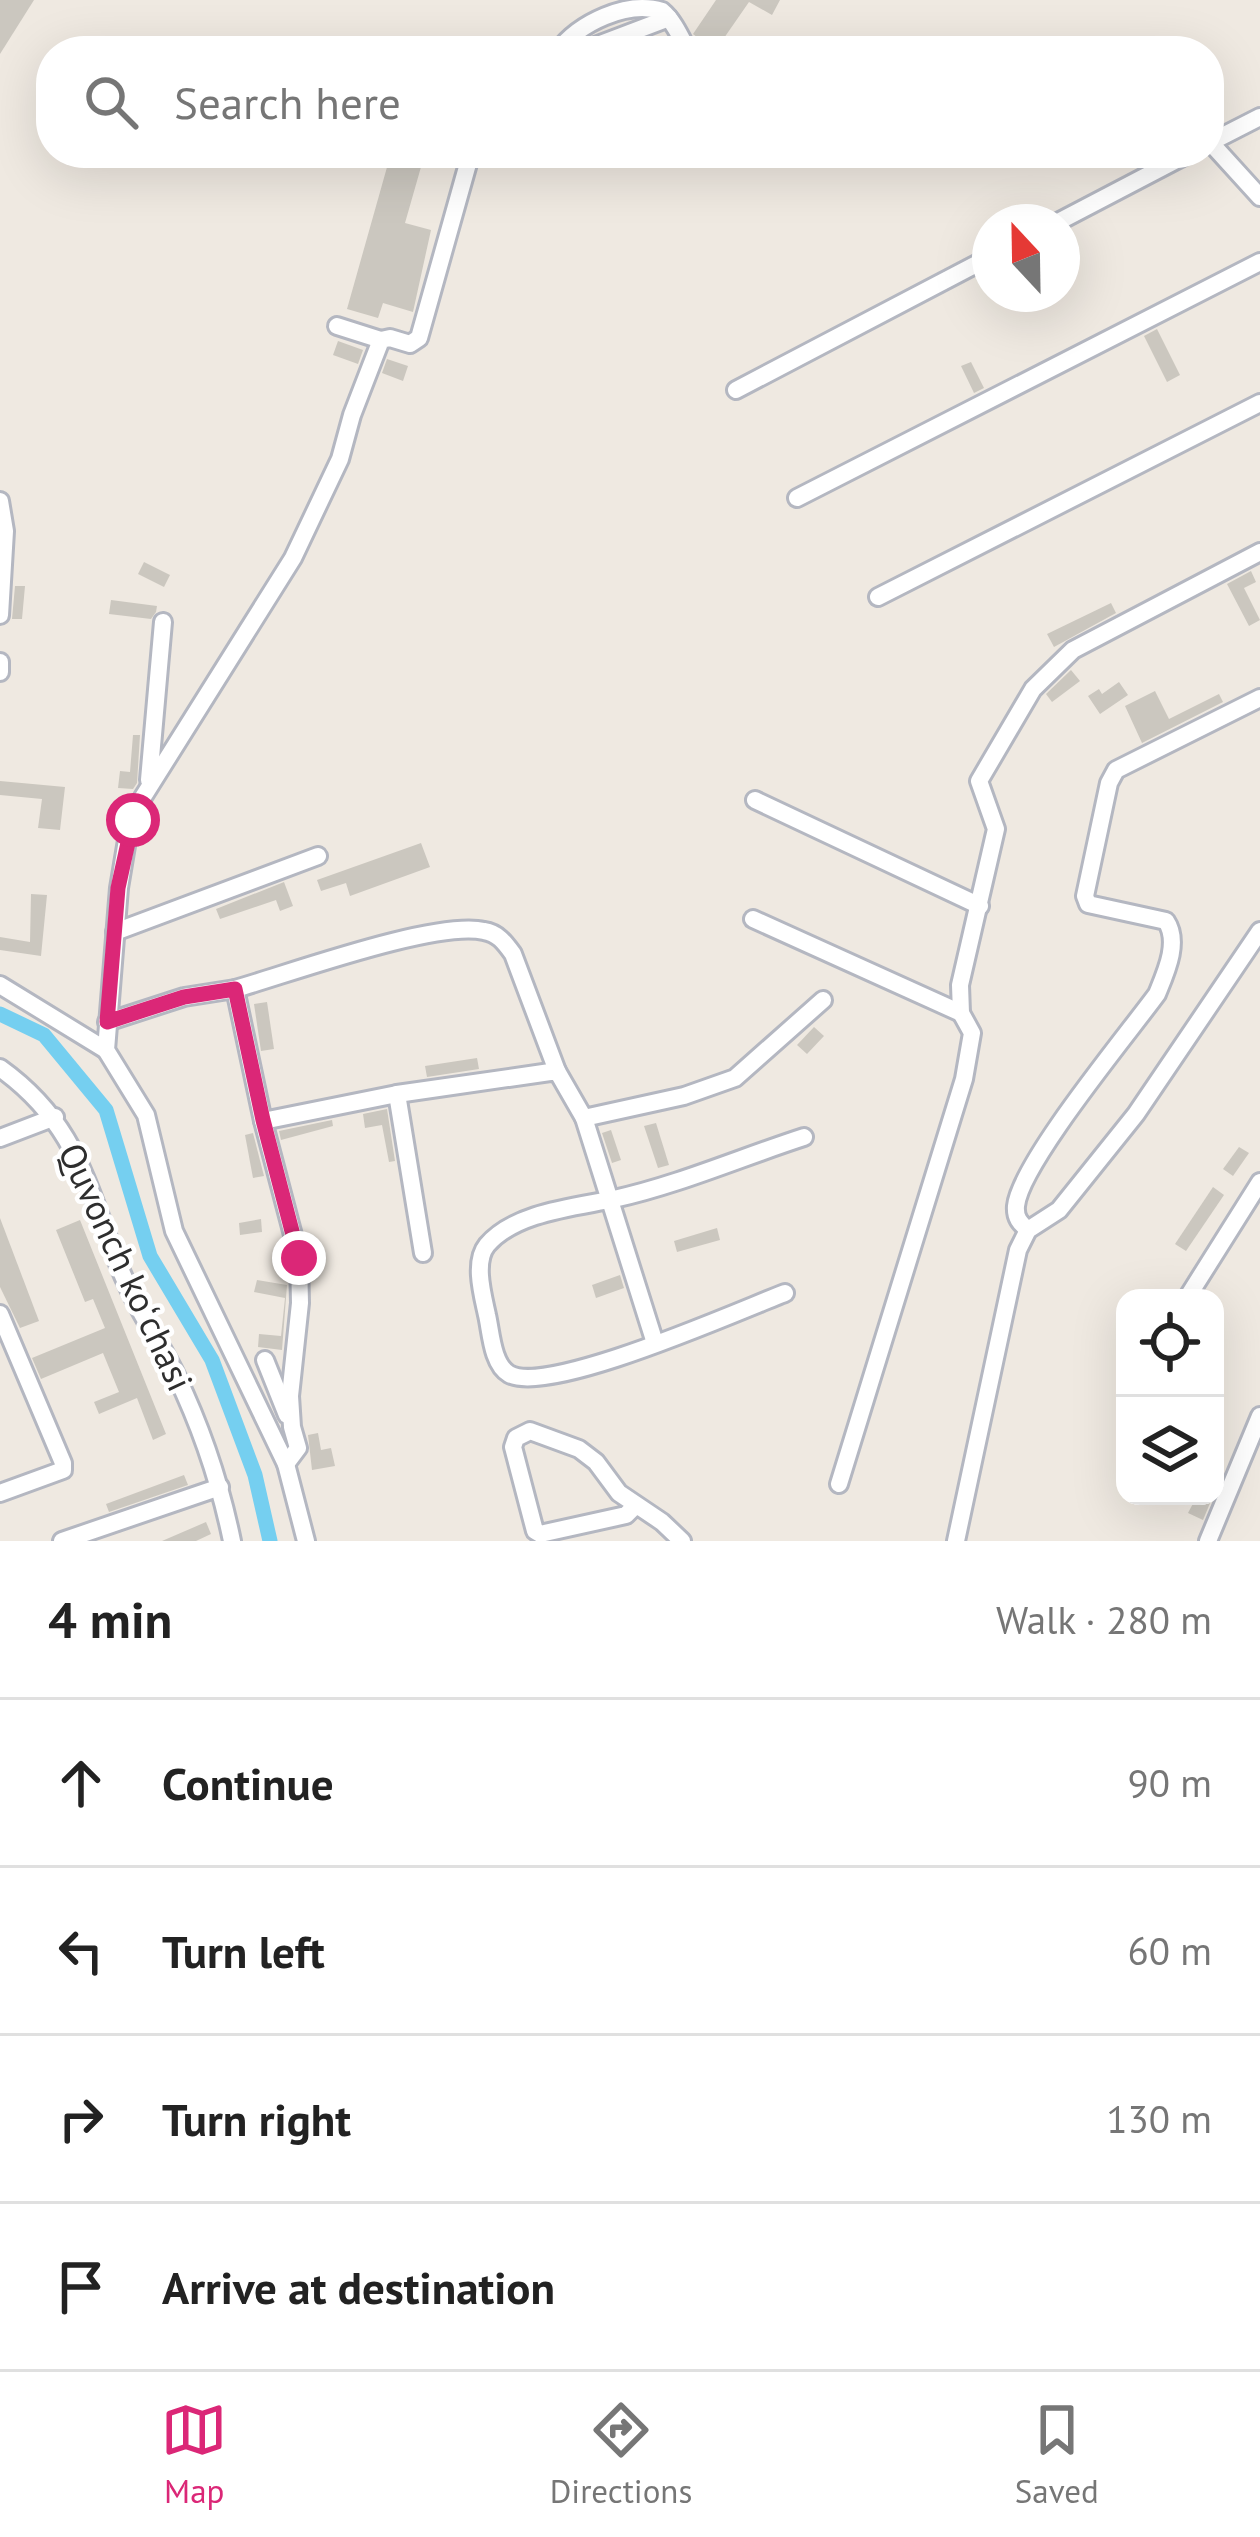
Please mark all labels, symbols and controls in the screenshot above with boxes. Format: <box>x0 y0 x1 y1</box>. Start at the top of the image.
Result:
search box <box>36 36 1224 168</box>
icon: search <box>78 69 144 135</box>
text: Search here <box>174 73 401 131</box>
north arrow <box>972 204 1080 312</box>
route start <box>106 793 160 847</box>
street label: Quvonch koʻchasi <box>48 1135 204 1398</box>
route end <box>272 1231 326 1285</box>
map controls <box>1116 1289 1224 1505</box>
button: locate <box>1116 1289 1224 1397</box>
button: layers <box>1116 1397 1224 1505</box>
text: 4 min <box>48 1586 172 1652</box>
text: Walk · 280 m <box>996 1594 1212 1645</box>
icon: ahead <box>48 1750 114 1816</box>
text: Continue <box>162 1754 334 1812</box>
text: 90 m <box>1127 1757 1212 1808</box>
icon: left <box>48 1918 114 1984</box>
text: Turn left <box>162 1922 325 1980</box>
text: 60 m <box>1127 1925 1212 1976</box>
icon: right <box>48 2086 114 2152</box>
text: Turn right <box>162 2090 351 2148</box>
text: 130 m <box>1106 2093 1212 2144</box>
icon: arrive <box>48 2254 114 2320</box>
text: Arrive at destination <box>162 2258 555 2316</box>
tab: Map <box>161 2397 227 2512</box>
tab: Directions <box>550 2397 692 2512</box>
tab: Saved <box>1015 2397 1099 2512</box>

